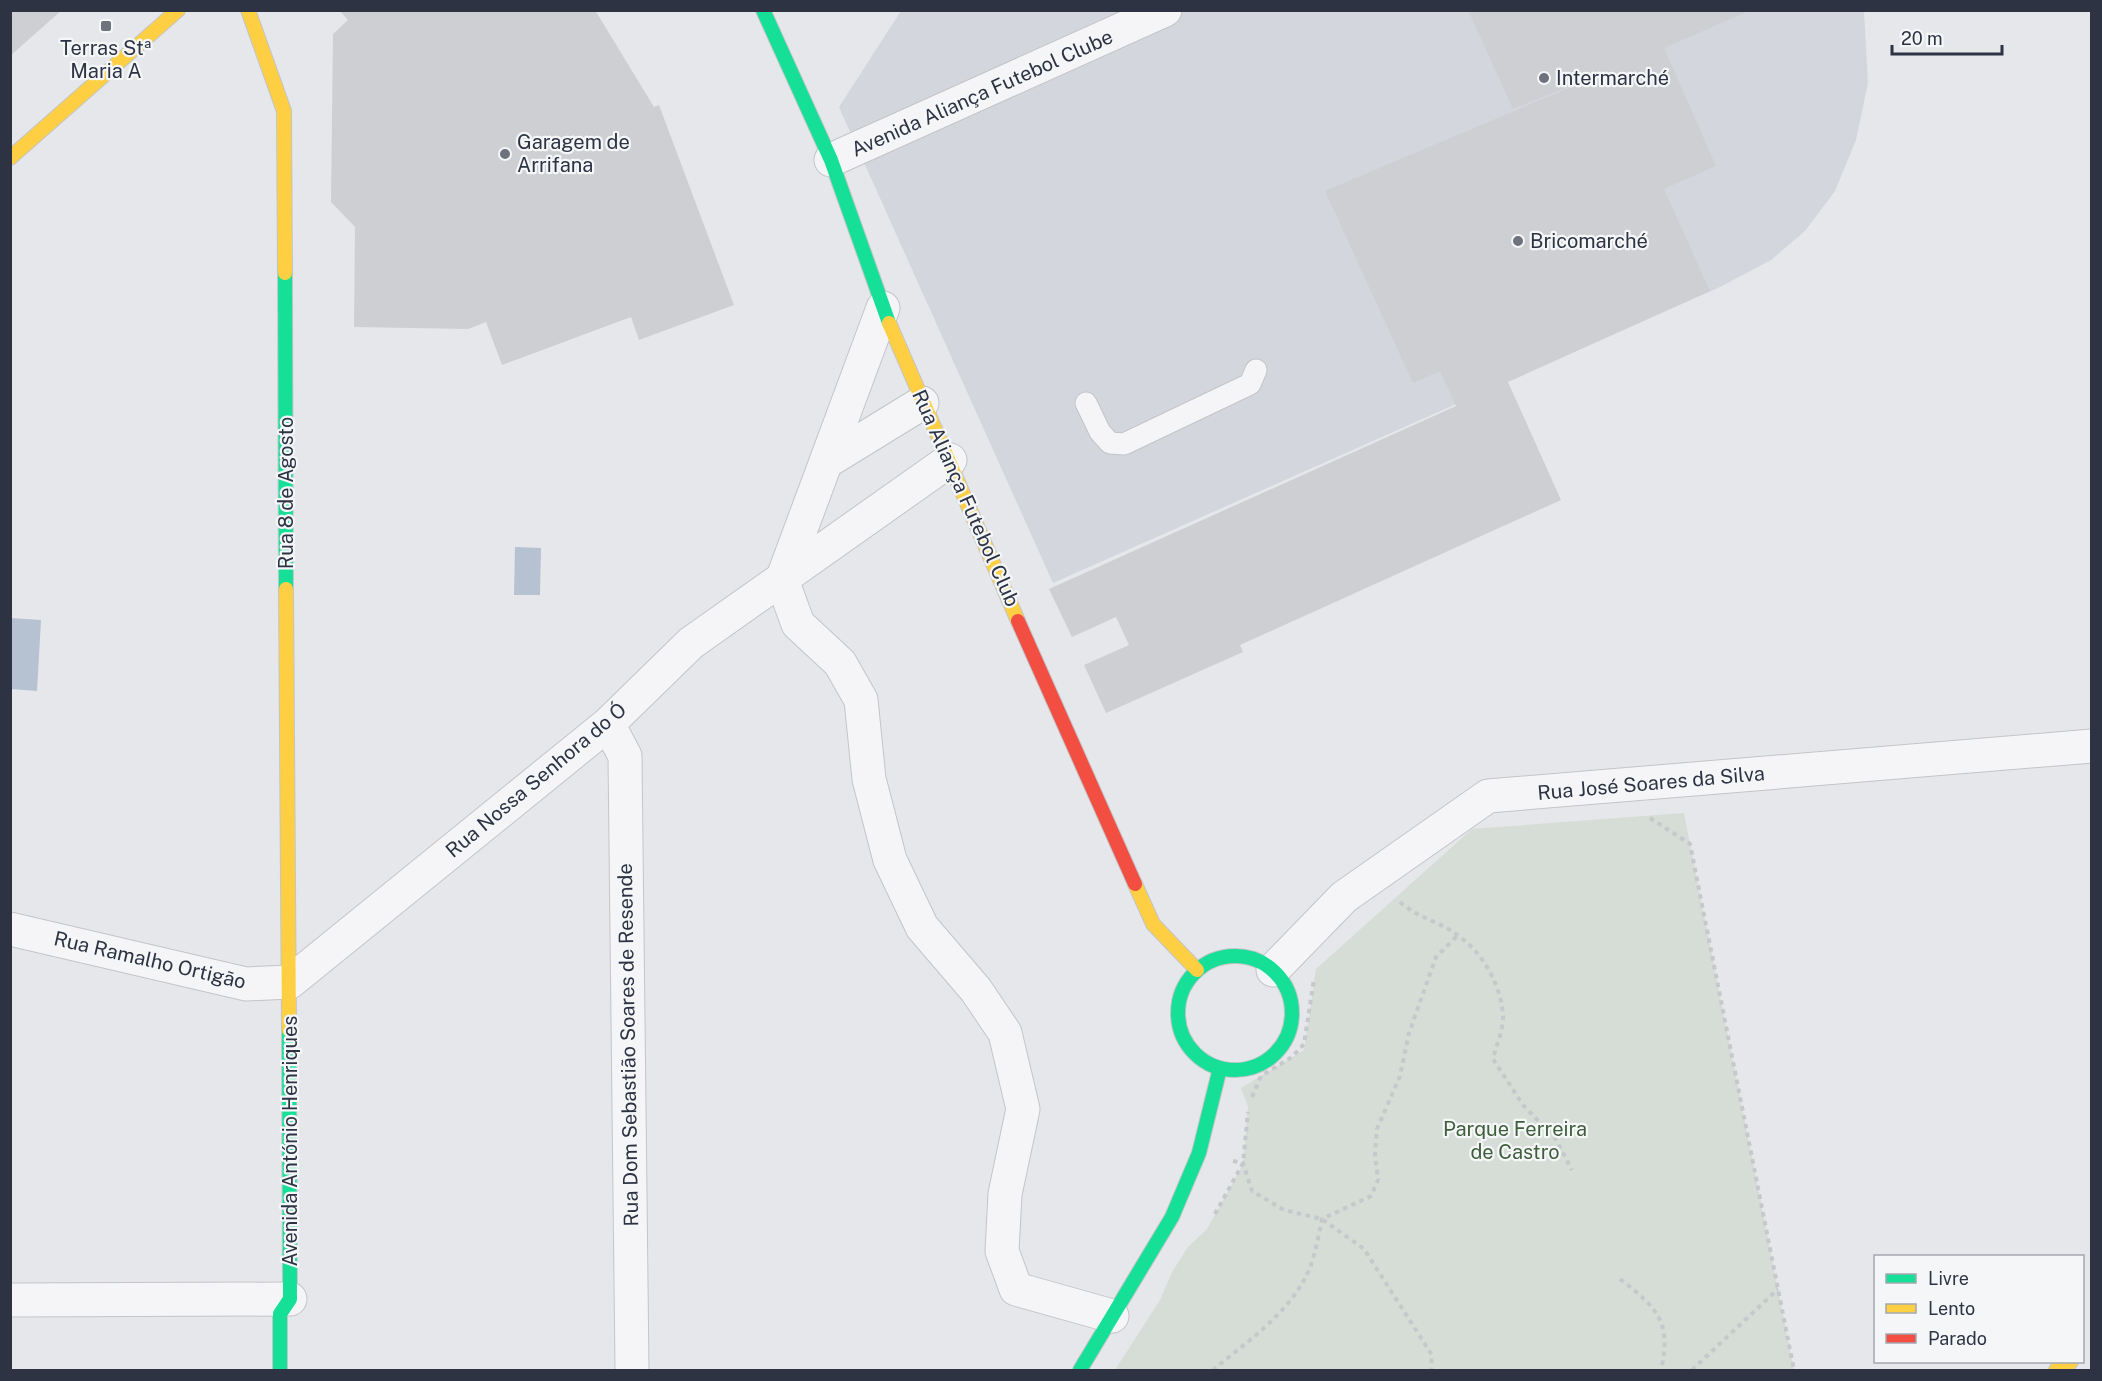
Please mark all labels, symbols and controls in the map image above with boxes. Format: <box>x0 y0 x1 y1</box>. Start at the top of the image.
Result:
scale bar <box>1892 18 2002 56</box>
marker: Terras Stª Maria A <box>99 19 113 33</box>
street label: Avenida Aliança Futebol Clube <box>848 24 1116 162</box>
text: 20 m <box>1901 28 1943 49</box>
place label: Terras Stª Maria A <box>60 36 152 83</box>
place label: Intermarché <box>1556 66 1669 90</box>
marker: Intermarché <box>1537 71 1551 85</box>
place label: Garagem de Arrifana <box>517 130 630 177</box>
marker: Garagem de Arrifana <box>498 147 512 161</box>
place label: Bricomarché <box>1530 229 1648 253</box>
marker: Bricomarché <box>1511 234 1525 248</box>
street label: Rua Aliança Futebol Club <box>907 386 1025 610</box>
street label: Rua 8 de Agosto <box>274 417 298 569</box>
street label: Rua Nossa Senhora do Ó <box>440 697 631 863</box>
street label: Rua José Soares da Silva <box>1536 761 1766 805</box>
street label: Rua Dom Sebastião Soares de Resende <box>613 863 643 1227</box>
street label: Rua Ramalho Ortigão <box>52 926 248 994</box>
street label: Avenida António Henriques <box>278 1016 302 1266</box>
park label: Parque Ferreira de Castro <box>1443 1117 1587 1164</box>
legend <box>1874 1255 2084 1363</box>
text: Livre <box>1928 1268 1969 1289</box>
text: Lento <box>1928 1298 1975 1319</box>
text: Parado <box>1928 1328 1987 1349</box>

